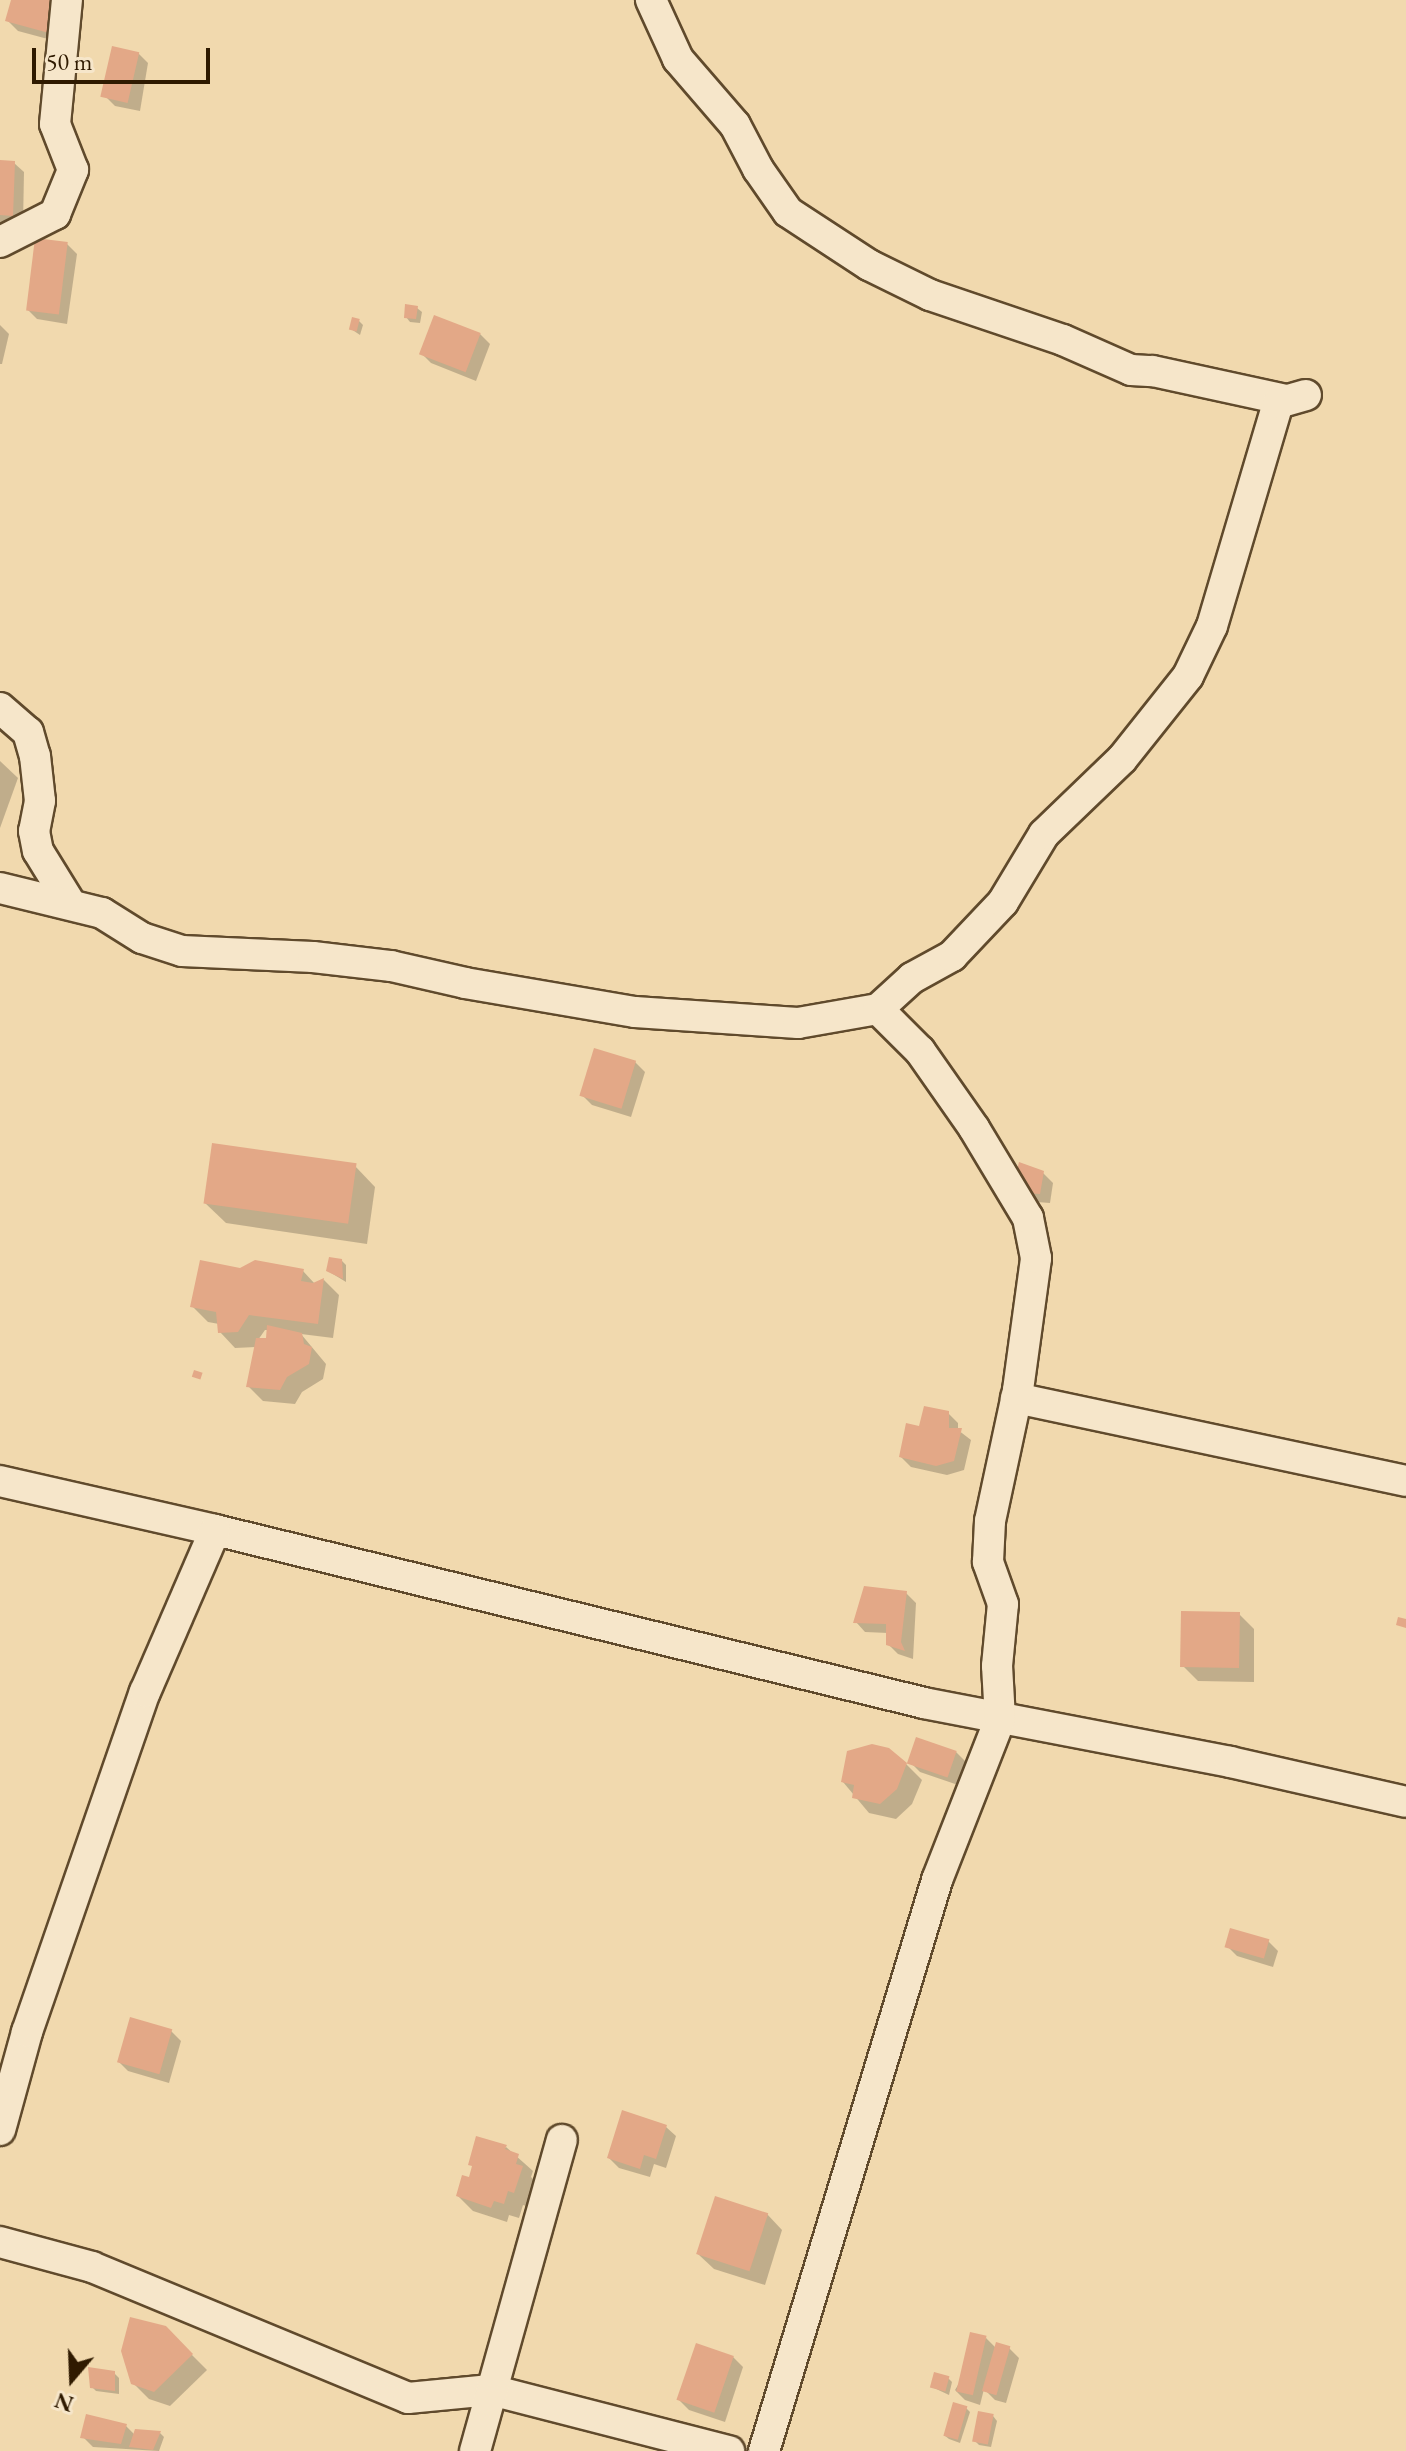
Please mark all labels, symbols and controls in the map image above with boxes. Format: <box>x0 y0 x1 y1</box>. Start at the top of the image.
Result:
scale bar <box>36 32 214 82</box>
text: 50 m <box>46 46 93 77</box>
north arrow <box>32 2339 112 2419</box>
text: N <box>51 2386 77 2419</box>

